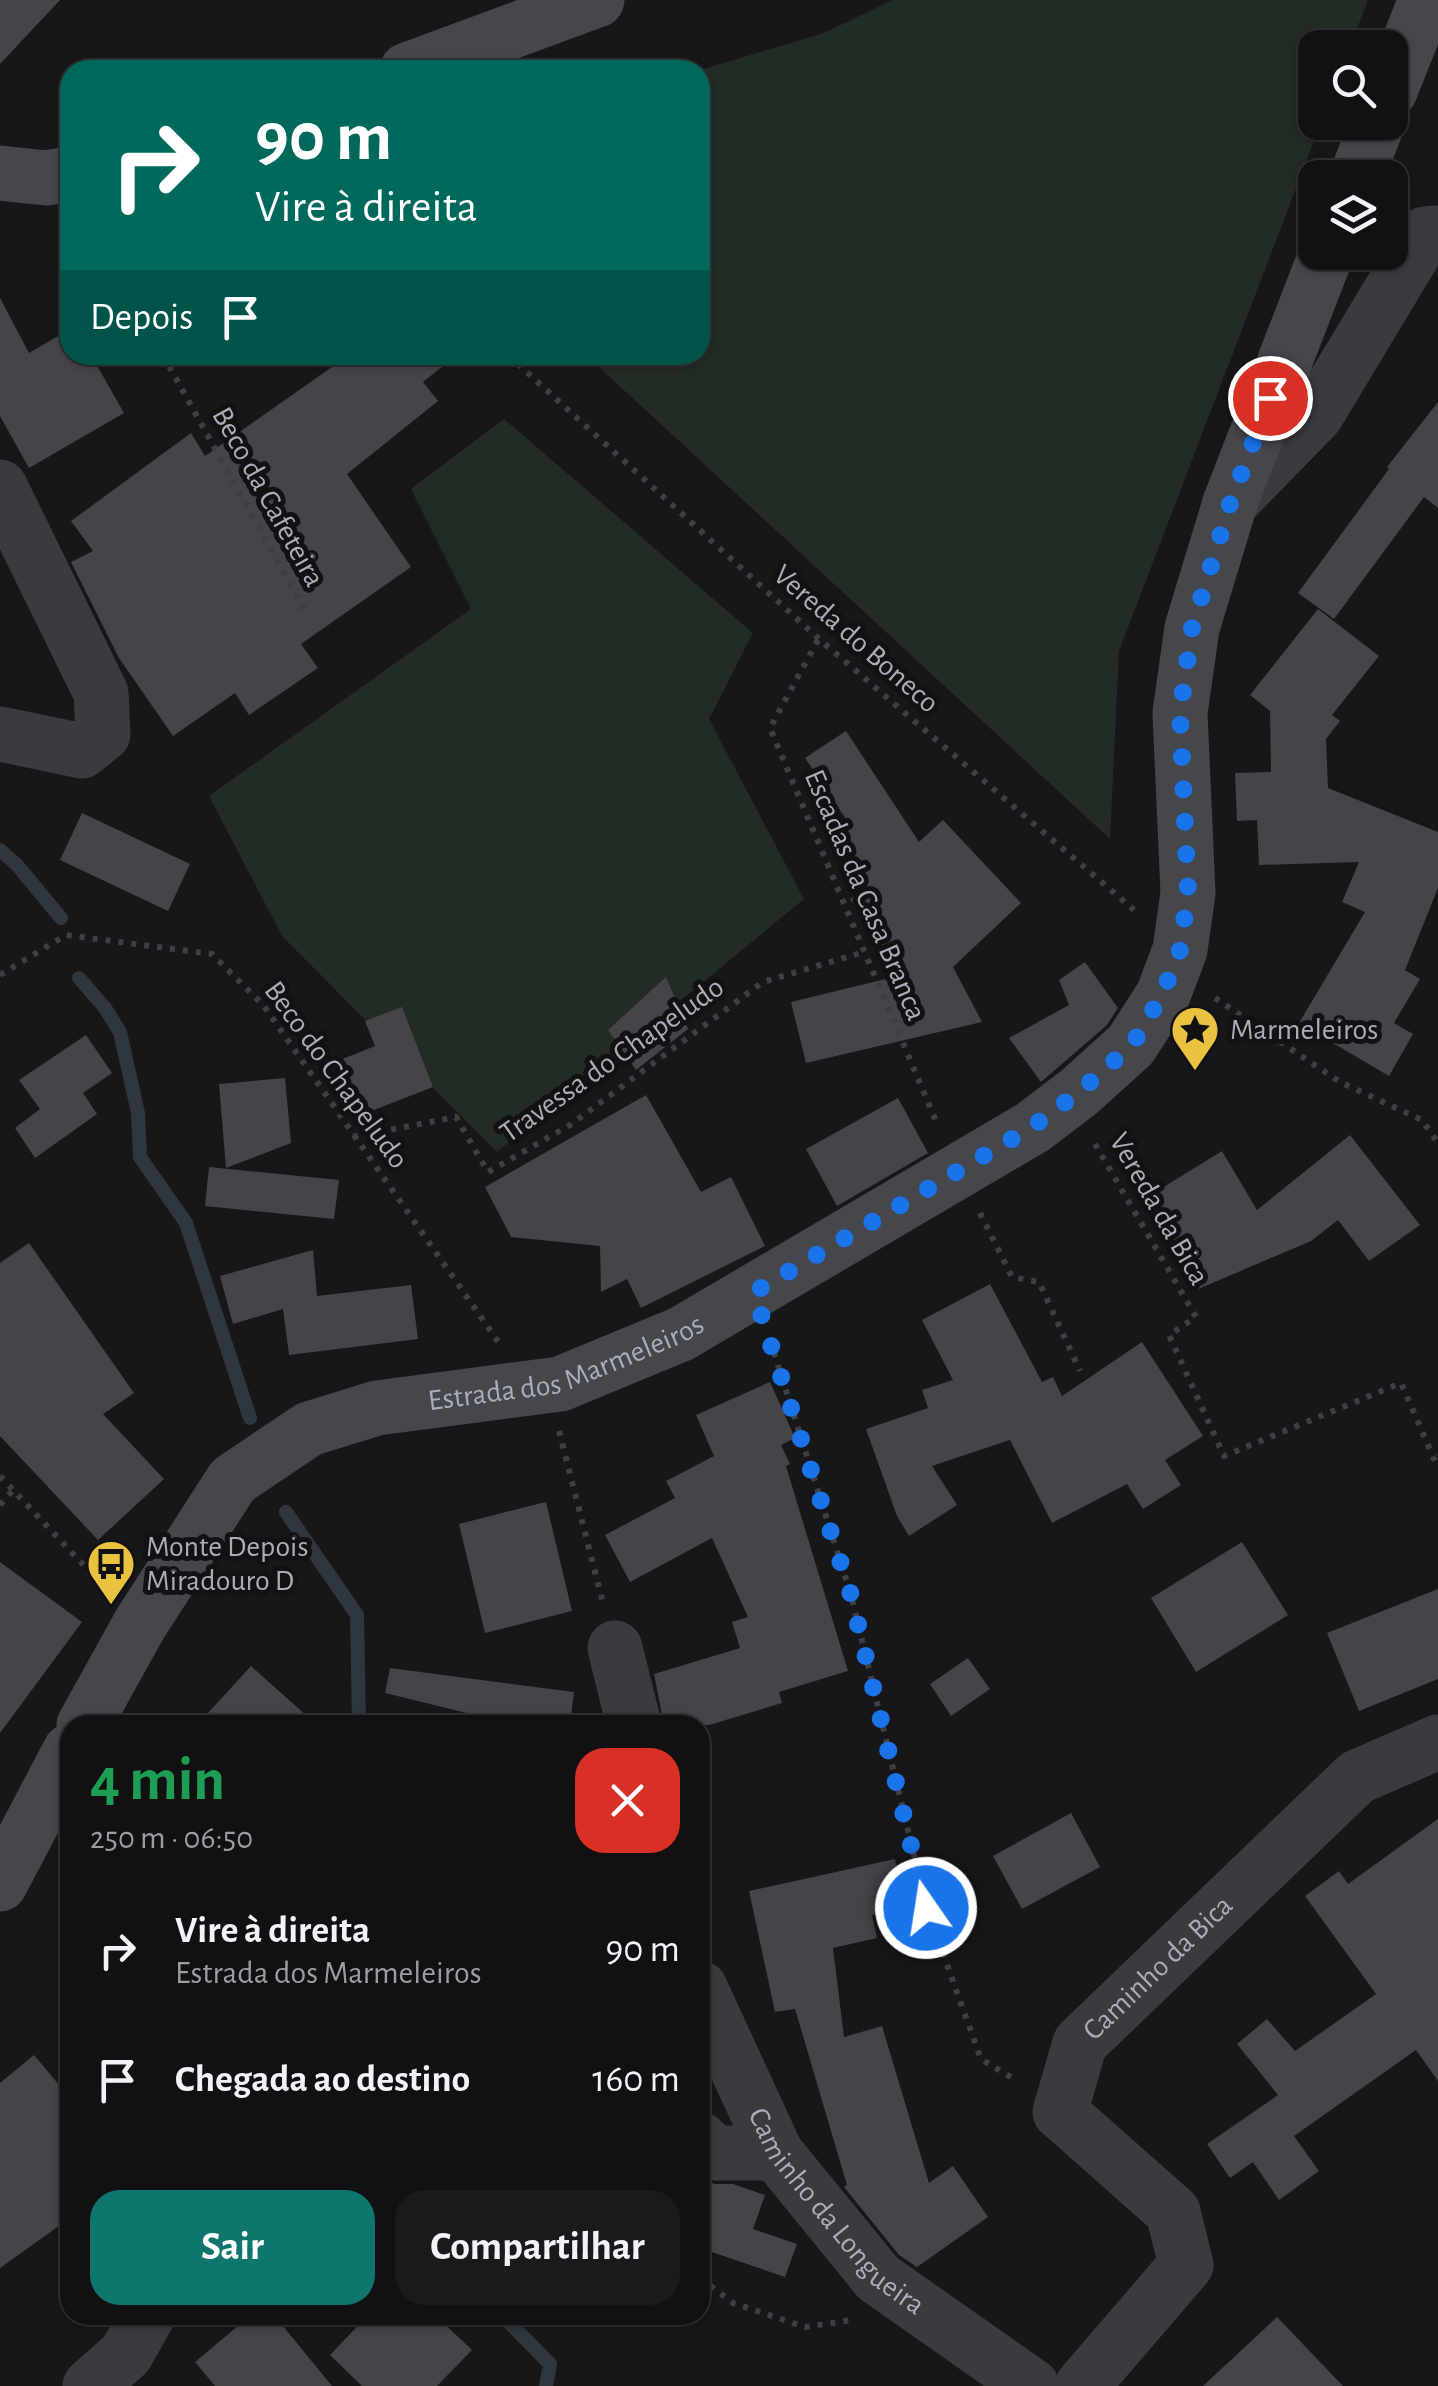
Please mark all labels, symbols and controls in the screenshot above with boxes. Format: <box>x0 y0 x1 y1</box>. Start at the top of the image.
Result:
map controls <box>1298 30 1408 270</box>
button: search <box>1298 30 1408 140</box>
icon: right <box>90 100 220 230</box>
text: 90 m <box>255 103 392 173</box>
button: layers <box>1298 160 1408 270</box>
text: Vire à direita <box>255 185 478 230</box>
icon: arrive <box>213 290 268 345</box>
text: Depois <box>90 299 193 337</box>
pin <box>1228 356 1313 441</box>
icon: arrive <box>1243 371 1298 426</box>
street label: Beco da Cafeteira <box>206 402 330 592</box>
street label: Vereda do Boneco <box>768 559 944 719</box>
street label: Escadas da Casa Branca <box>799 765 931 1025</box>
street label: Travessa do Chapeludo <box>495 972 729 1148</box>
street label: Beco do Chapeludo <box>258 976 414 1174</box>
place icon: Marmeleiros <box>1169 1004 1221 1072</box>
place label: Marmeleiros <box>1230 1015 1378 1045</box>
street label: Vereda da Bica <box>1103 1128 1215 1290</box>
street label: Estrada dos Marmeleiros <box>426 1309 709 1416</box>
place label: Monte Depois Miradouro D <box>146 1532 308 1596</box>
bus stop icon: Monte Depois Miradouro D <box>85 1538 137 1606</box>
button: close <box>575 1748 680 1853</box>
text: 4 min <box>90 1751 225 1811</box>
text: 250 m · 06:50 <box>90 1822 253 1854</box>
position arrow <box>874 1856 978 1960</box>
street label: Caminho da Bica <box>1078 1890 1238 2046</box>
text: Vire à direita <box>175 1912 370 1950</box>
icon: right <box>90 1923 145 1978</box>
text: 90 m <box>605 1931 680 1969</box>
text: Estrada dos Marmeleiros <box>175 1957 482 1989</box>
icon: arrive <box>90 2053 145 2108</box>
text: Chegada ao destino <box>175 2061 470 2099</box>
text: 160 m <box>592 2061 680 2099</box>
street label: Caminho da Longueira <box>742 2103 930 2321</box>
button: Sair <box>90 2190 375 2305</box>
button: Compartilhar <box>395 2190 680 2305</box>

